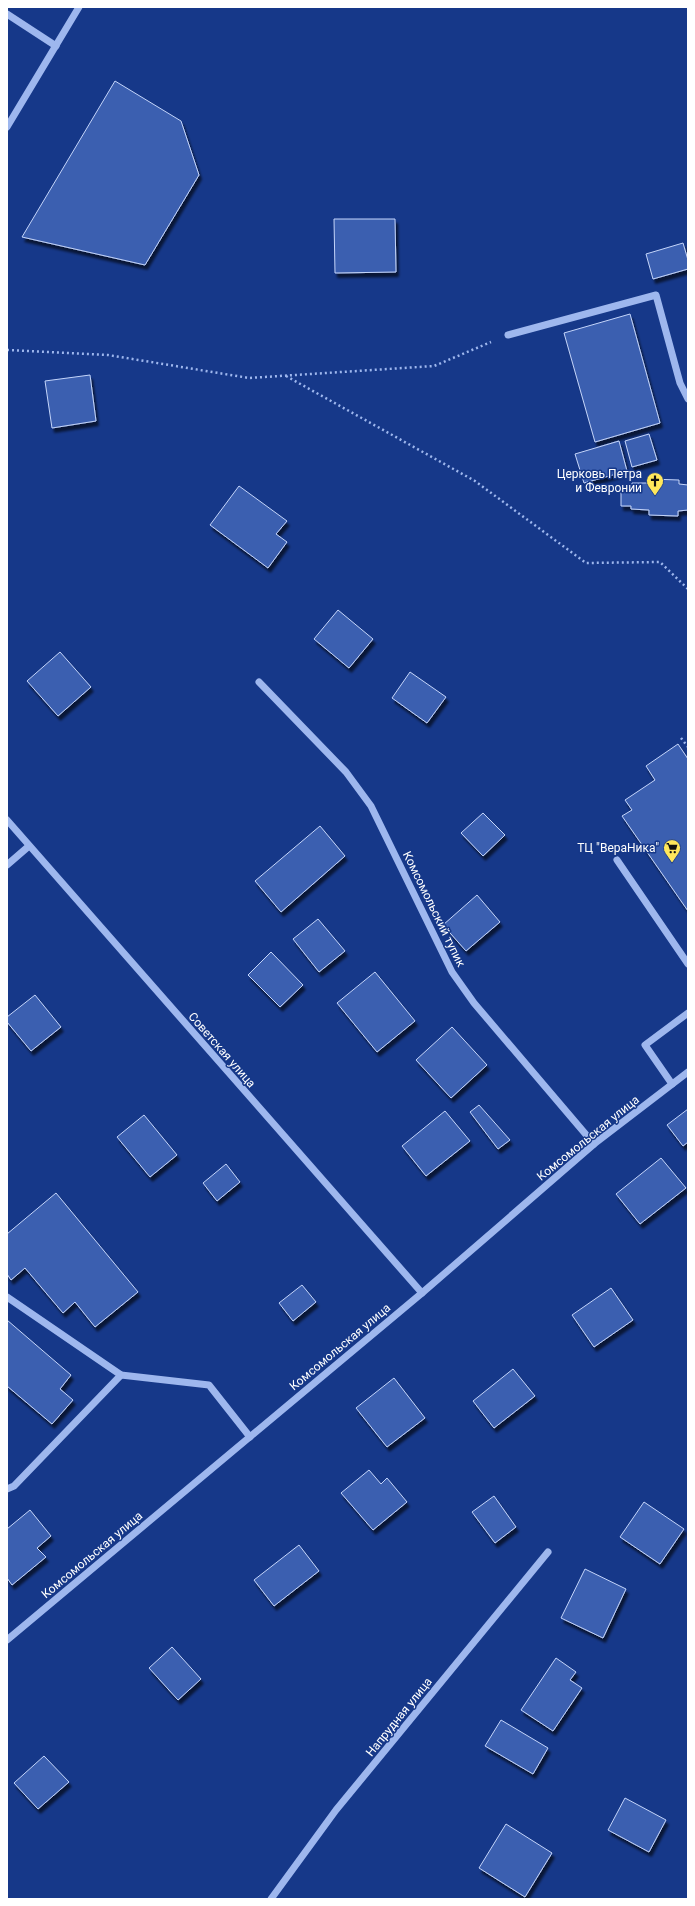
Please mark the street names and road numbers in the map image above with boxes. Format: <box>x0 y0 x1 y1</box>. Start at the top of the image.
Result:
street label: Комсомольский тупик <box>400 849 468 970</box>
street label: Советская улица <box>186 1010 258 1090</box>
street label: Комсомольская улица <box>534 1092 642 1184</box>
street label: Комсомольская улица <box>287 1301 393 1393</box>
street label: Комсомольская улица <box>39 1509 145 1601</box>
street label: Напрудная улица <box>363 1675 435 1759</box>

